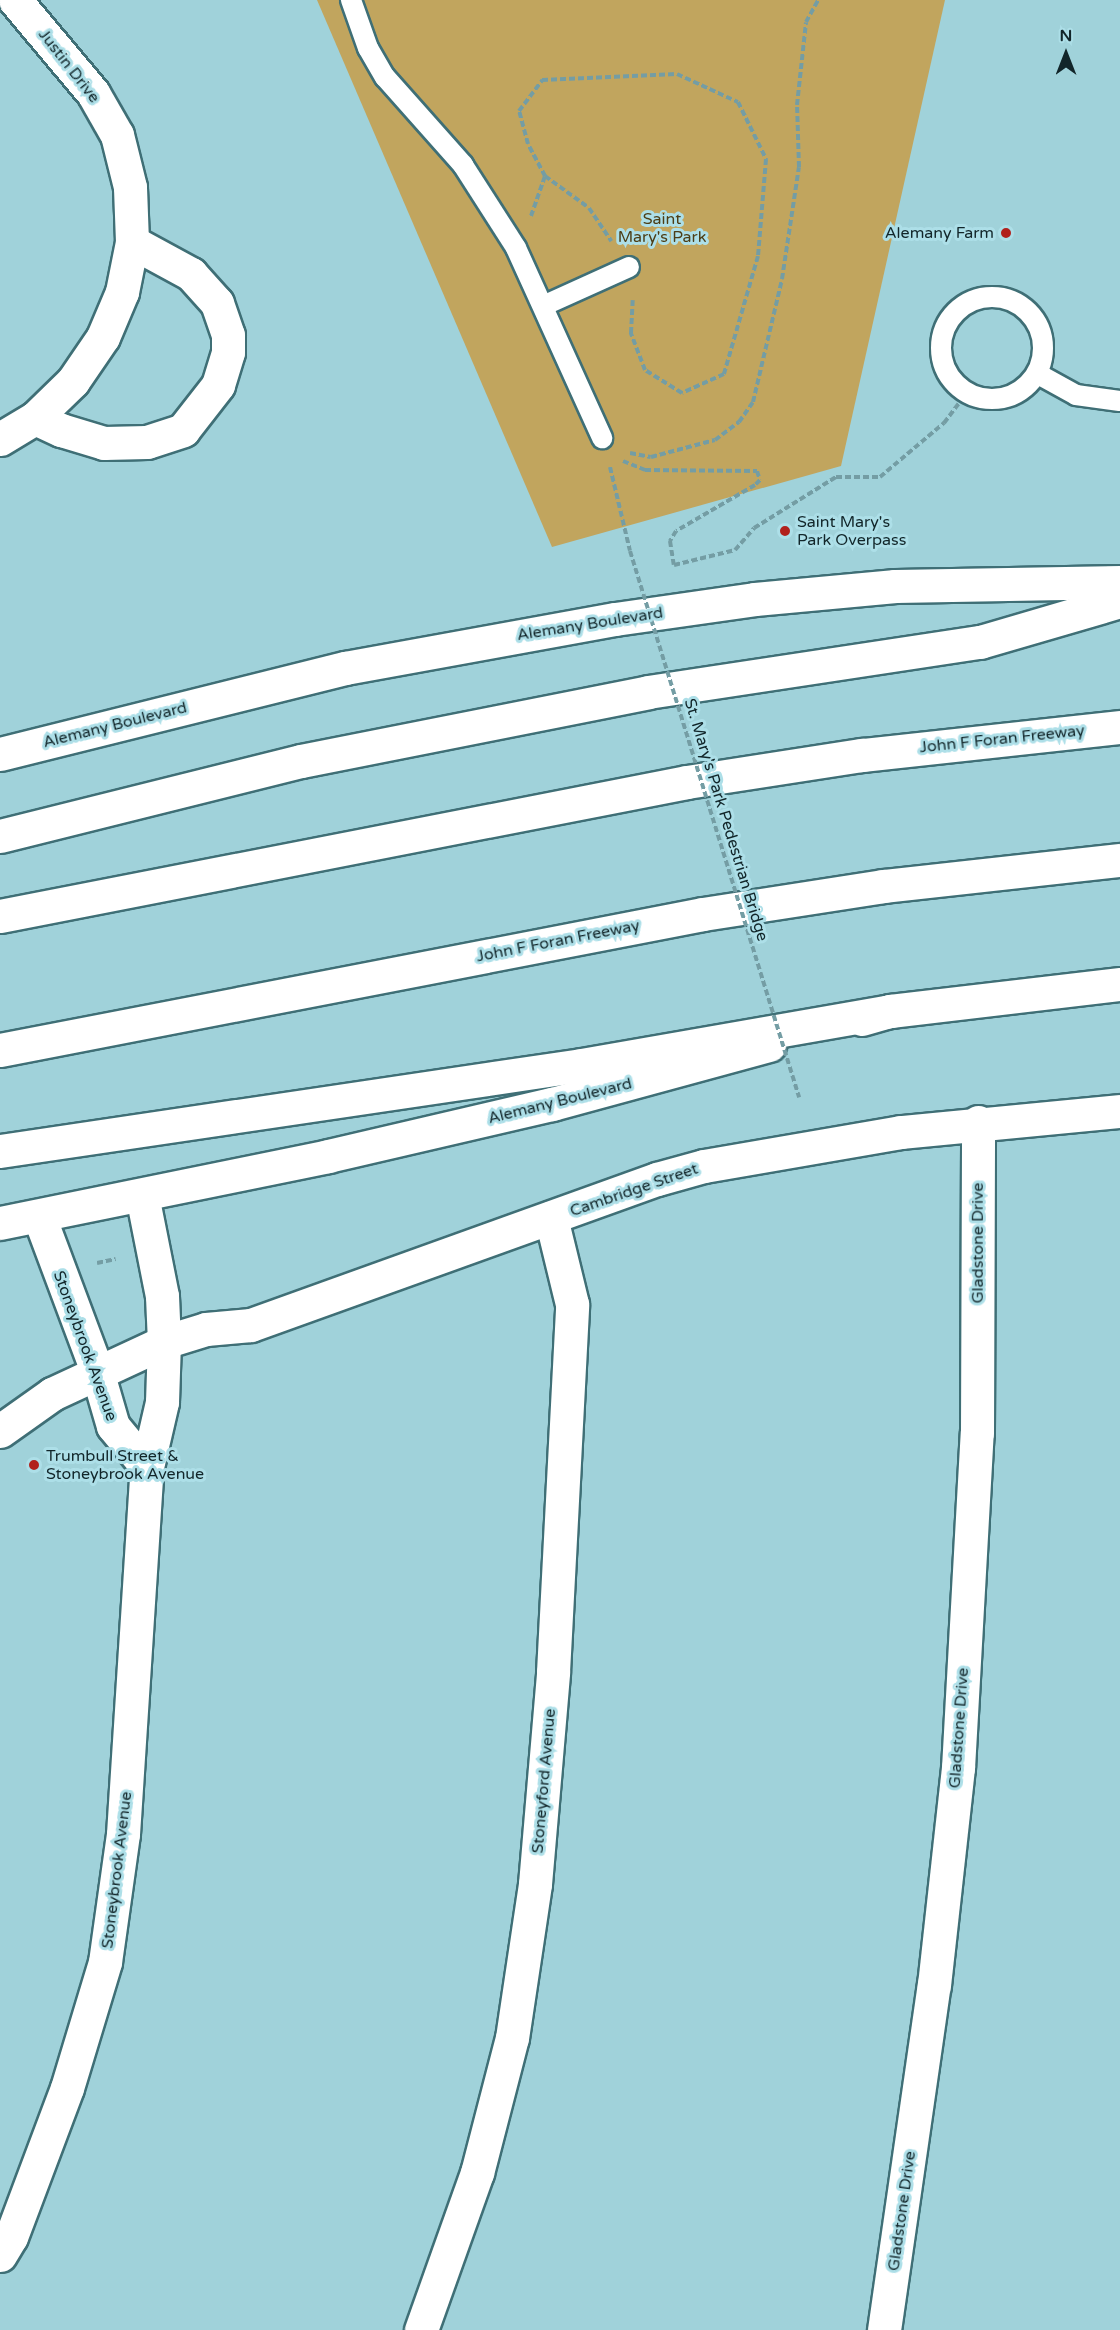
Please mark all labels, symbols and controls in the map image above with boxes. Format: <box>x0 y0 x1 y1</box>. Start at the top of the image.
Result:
north arrow <box>1036 24 1096 84</box>
street label: Justin Drive <box>34 25 104 107</box>
text: N <box>1060 26 1072 46</box>
park label: Saint Mary's Park <box>618 209 706 247</box>
place label: Alemany Farm <box>885 223 994 243</box>
marker: Alemany Farm <box>999 226 1013 240</box>
place label: Saint Mary's Park Overpass <box>797 512 906 550</box>
marker: Saint Mary's Park Overpass <box>778 524 792 538</box>
street label: Alemany Boulevard <box>516 603 664 645</box>
street label: St. Mary's Park Pedestrian Bridge <box>680 696 772 944</box>
street label: Alemany Boulevard <box>41 698 189 752</box>
street label: John F Foran Freeway <box>919 721 1085 757</box>
street label: John F Foran Freeway <box>475 916 641 966</box>
street label: Alemany Boulevard <box>486 1074 634 1128</box>
street label: Cambridge Street <box>567 1159 701 1221</box>
street label: Gladstone Drive <box>968 1183 988 1303</box>
street label: Stoneybrook Avenue <box>49 1268 121 1424</box>
place label: Trumbull Street & Stoneybrook Avenue <box>46 1446 204 1484</box>
marker: Trumbull Street & Stoneybrook Avenue <box>27 1458 41 1472</box>
street label: Gladstone Drive <box>945 1667 973 1789</box>
street label: Stoneyford Avenue <box>528 1708 560 1854</box>
street label: Stoneybrook Avenue <box>98 1790 136 1950</box>
street label: Gladstone Drive <box>884 2150 920 2272</box>

